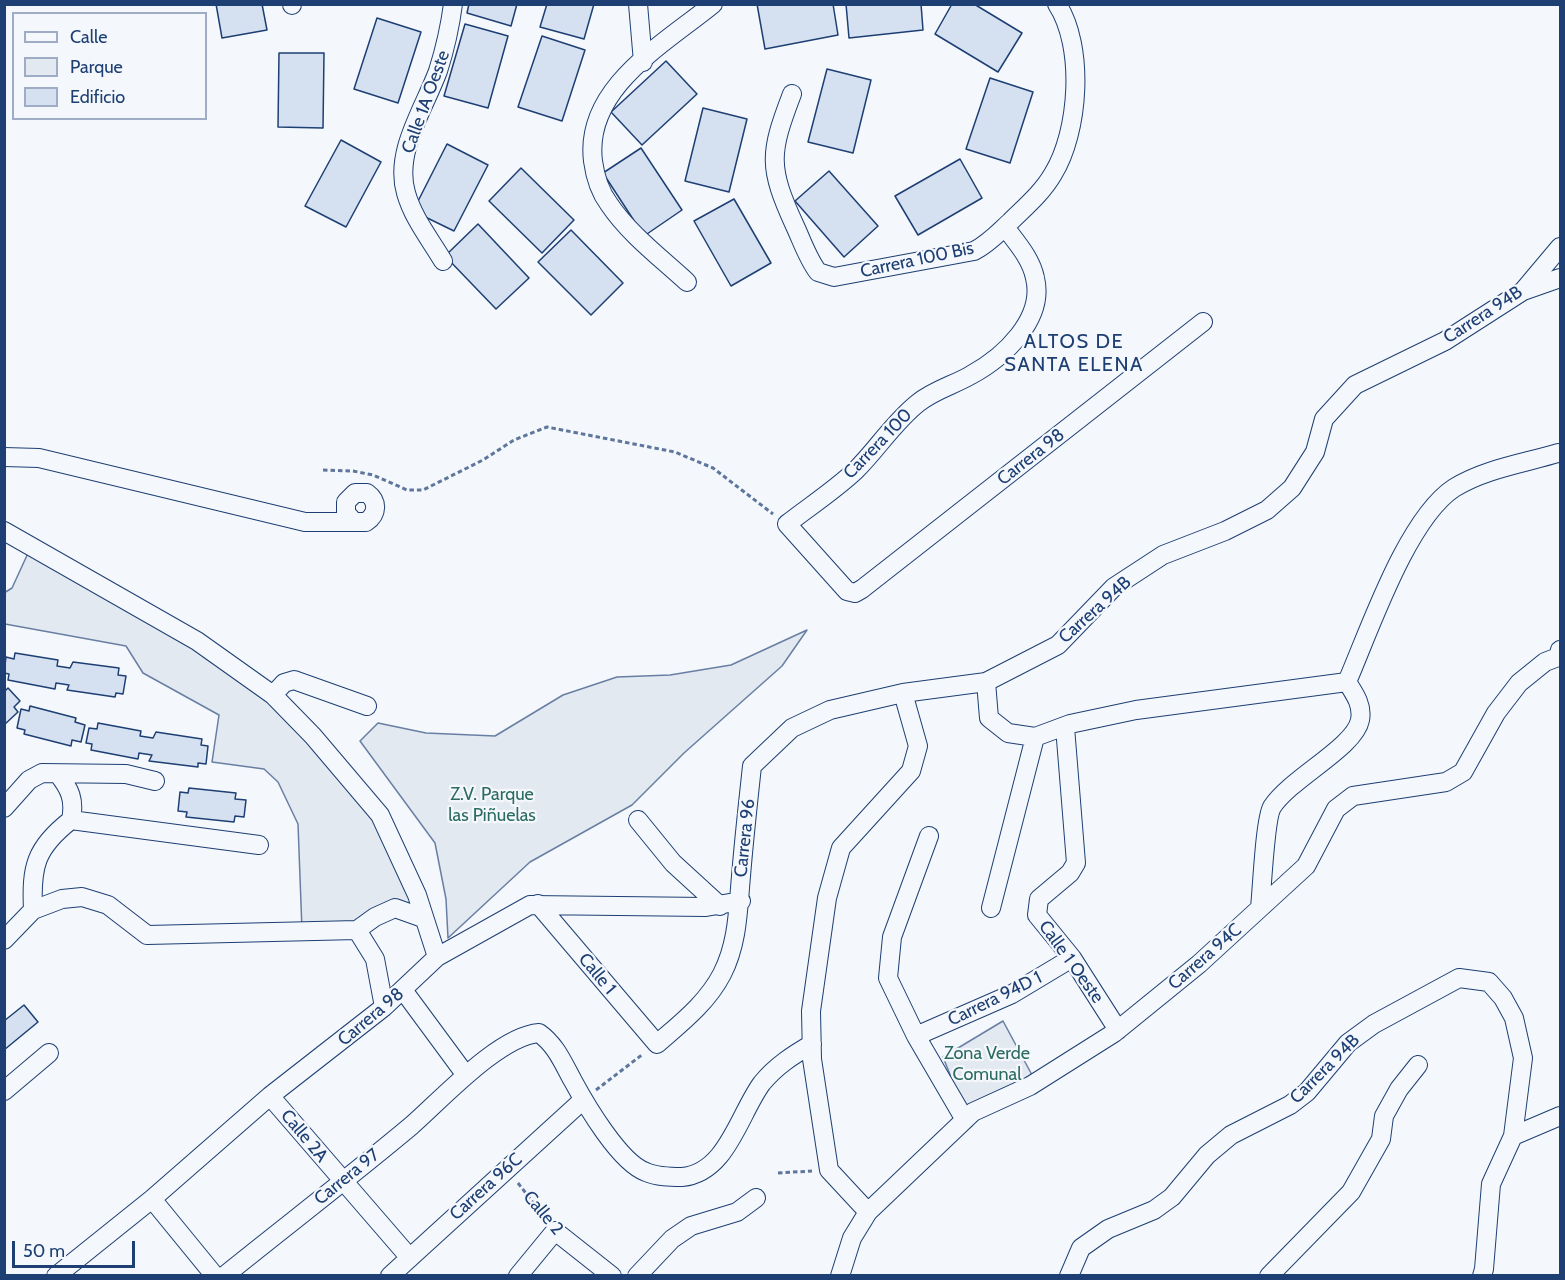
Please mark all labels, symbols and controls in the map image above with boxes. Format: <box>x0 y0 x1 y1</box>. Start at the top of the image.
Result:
legend <box>12 12 207 120</box>
text: Calle <box>70 26 107 48</box>
street label: Calle 1A Oeste <box>397 48 455 156</box>
text: Parque <box>70 56 123 78</box>
text: Edificio <box>70 86 125 108</box>
street label: Carrera 100 Bis <box>858 237 976 283</box>
street label: Carrera 94B <box>1439 282 1527 348</box>
district label: ALTOS DE SANTA ELENA <box>1004 330 1144 377</box>
street label: Carrera 100 <box>839 404 917 484</box>
street label: Carrera 98 <box>993 424 1069 490</box>
street label: Carrera 94B <box>1054 572 1136 648</box>
park label: Z.V. Parque las Piñuelas <box>448 784 536 826</box>
street label: Carrera 96 <box>730 798 760 878</box>
street label: Calle 1 Oeste <box>1034 916 1108 1008</box>
street label: Carrera 94C <box>1164 919 1246 995</box>
street label: Calle 1 <box>574 949 620 999</box>
street label: Carrera 94D 1 <box>944 967 1046 1031</box>
street label: Carrera 98 <box>334 983 408 1051</box>
street label: Carrera 94B <box>1286 1030 1364 1108</box>
park label: Zona Verde Comunal <box>944 1043 1030 1086</box>
street label: Calle 2A <box>276 1105 332 1167</box>
street label: Carrera 97 <box>310 1144 384 1210</box>
street label: Carrera 96C <box>445 1149 527 1225</box>
street label: Calle 2 <box>518 1187 568 1239</box>
scale bar <box>15 1229 138 1267</box>
text: 50 m <box>23 1240 65 1262</box>

